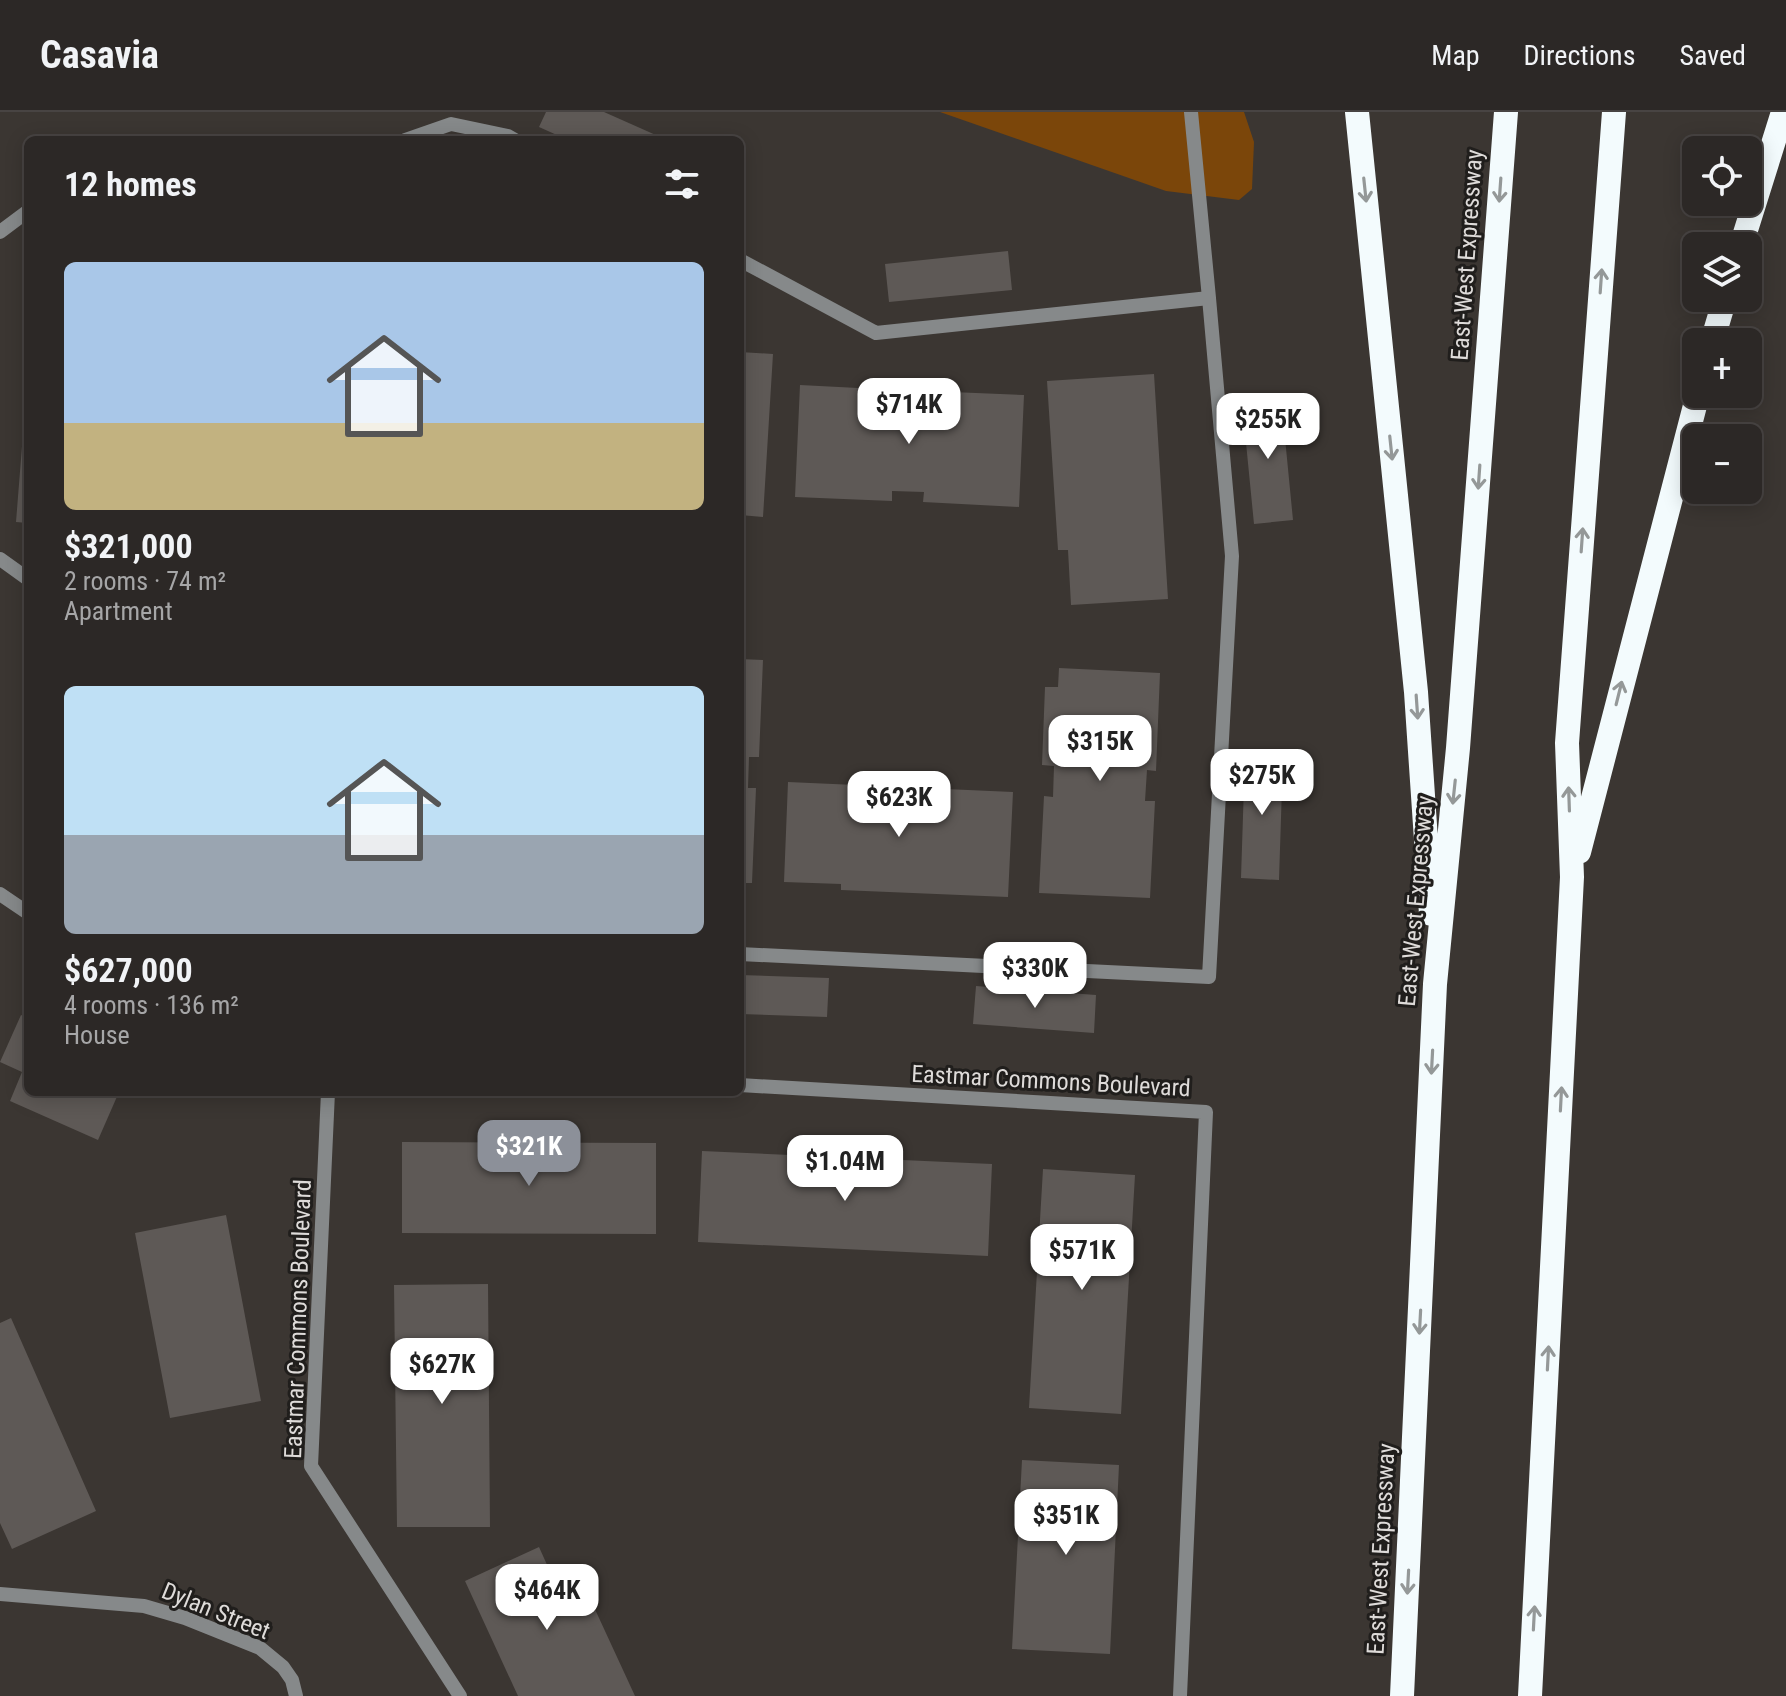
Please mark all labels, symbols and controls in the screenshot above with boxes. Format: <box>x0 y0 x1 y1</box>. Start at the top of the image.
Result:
text: Casavia <box>40 33 159 77</box>
text: Map <box>1431 39 1480 72</box>
text: Directions <box>1524 39 1635 72</box>
text: Saved <box>1679 39 1746 72</box>
map controls <box>1682 136 1762 504</box>
button: locate <box>1682 136 1762 216</box>
street label: East-West Expressway <box>1446 148 1488 362</box>
icon: filters <box>660 162 704 206</box>
text: 12 homes <box>64 164 197 204</box>
one-way arrow <box>1357 176 1372 203</box>
one-way arrow <box>1492 176 1507 203</box>
button: layers <box>1682 232 1762 312</box>
one-way arrow <box>1594 268 1609 295</box>
icon: home <box>312 314 456 458</box>
button: + <box>1682 328 1762 408</box>
pin: $714K <box>853 378 965 446</box>
text: $714K <box>876 389 942 419</box>
pin: $255K <box>1212 393 1324 461</box>
text: $255K <box>1235 404 1301 434</box>
button: − <box>1682 424 1762 504</box>
one-way arrow <box>1384 434 1399 461</box>
one-way arrow <box>1471 463 1486 490</box>
text: $321,000 <box>64 526 193 566</box>
one-way arrow <box>1575 527 1590 554</box>
text: 2 rooms · 74 m² <box>64 566 226 596</box>
text: Apartment <box>64 596 173 626</box>
one-way arrow <box>1613 681 1628 707</box>
one-way arrow <box>1410 693 1425 720</box>
pin: $315K <box>1044 715 1156 783</box>
text: $315K <box>1067 726 1133 756</box>
icon: home <box>312 738 456 882</box>
pin: $275K <box>1206 749 1318 817</box>
text: $275K <box>1229 760 1295 790</box>
pin: $623K <box>843 771 955 839</box>
one-way arrow <box>1446 778 1461 805</box>
text: $623K <box>866 782 932 812</box>
one-way arrow <box>1562 786 1577 813</box>
street label: East-West Expressway <box>1393 794 1439 1008</box>
pin: $330K <box>979 942 1091 1010</box>
text: $627,000 <box>64 950 193 990</box>
text: $330K <box>1002 953 1068 983</box>
text: 4 rooms · 136 m² <box>64 990 239 1020</box>
text: House <box>64 1020 130 1050</box>
one-way arrow <box>1424 1048 1439 1075</box>
street label: Eastmar Commons Boulevard <box>911 1060 1191 1102</box>
one-way arrow <box>1554 1086 1569 1113</box>
pin: $321K <box>473 1120 585 1188</box>
text: $321K <box>496 1131 562 1161</box>
pin: $1.04M <box>780 1135 910 1203</box>
text: $1.04M <box>805 1146 885 1176</box>
street label: Eastmar Commons Boulevard <box>279 1179 317 1459</box>
pin: $571K <box>1026 1224 1138 1292</box>
text: $571K <box>1049 1235 1115 1265</box>
one-way arrow <box>1412 1308 1427 1335</box>
pin: $627K <box>386 1338 498 1406</box>
one-way arrow <box>1540 1345 1555 1372</box>
text: $627K <box>409 1349 475 1379</box>
street label: East-West Expressway <box>1361 1443 1401 1655</box>
pin: $351K <box>1010 1489 1122 1557</box>
text: $351K <box>1033 1500 1099 1530</box>
pin: $464K <box>491 1564 603 1632</box>
one-way arrow <box>1400 1568 1415 1594</box>
text: $464K <box>514 1575 580 1605</box>
street label: Dylan Street <box>158 1577 274 1645</box>
one-way arrow <box>1527 1605 1542 1632</box>

